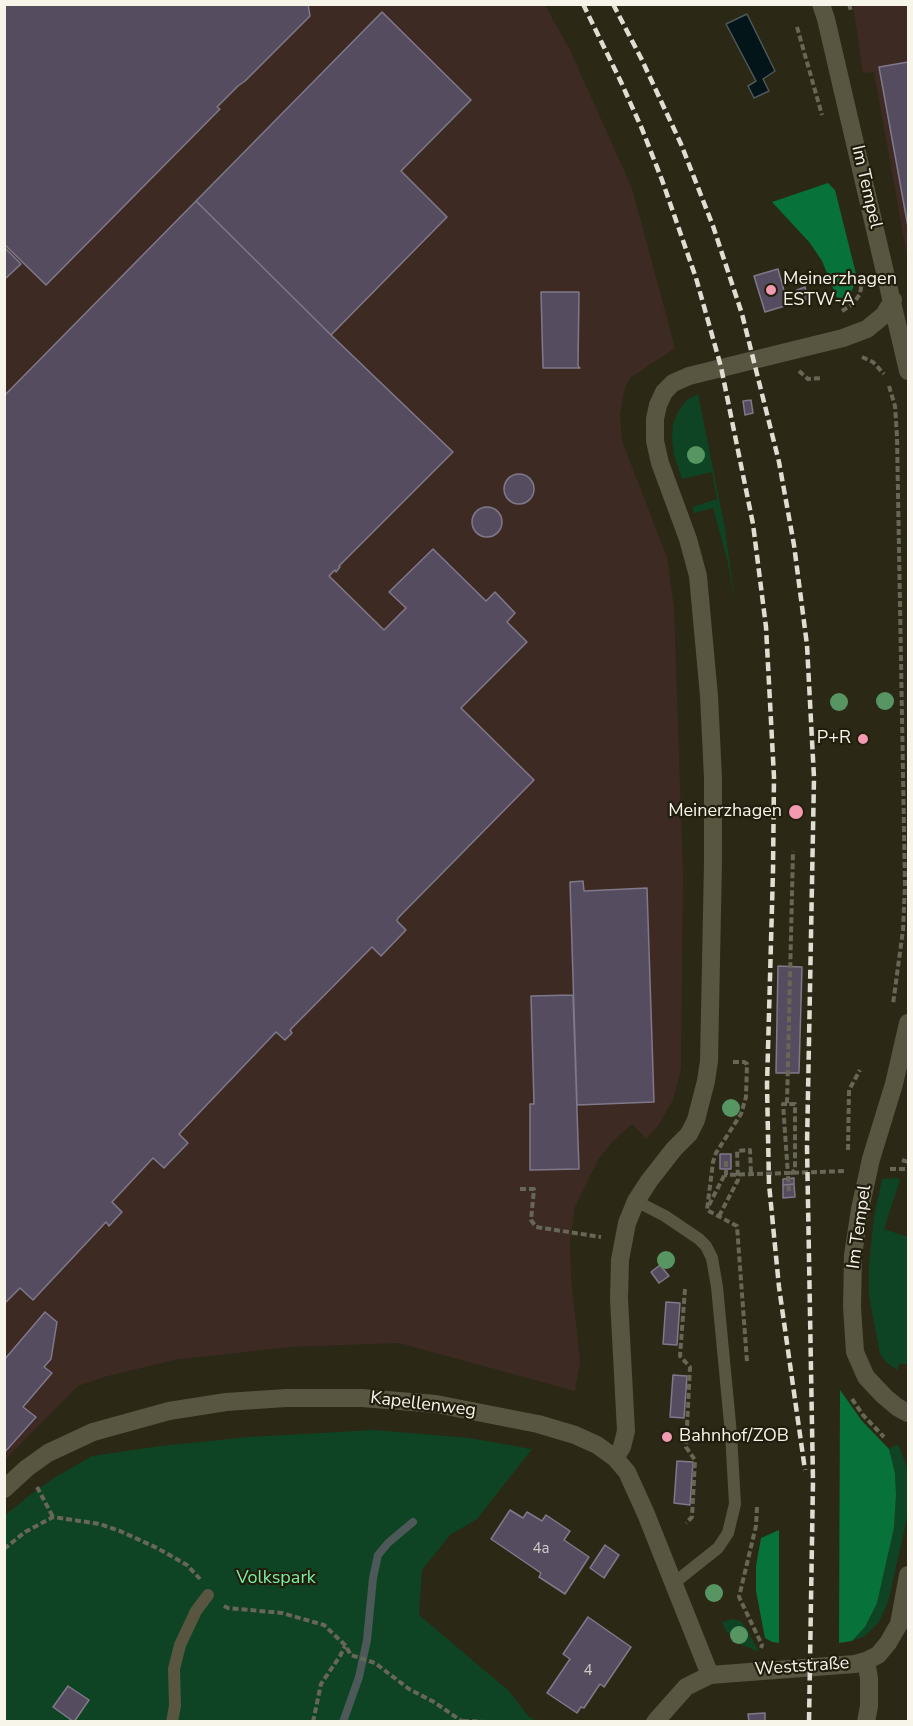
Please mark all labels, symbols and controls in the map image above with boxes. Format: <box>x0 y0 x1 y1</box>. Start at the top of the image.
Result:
street label: Im Tempel <box>846 143 886 231</box>
place label: Meinerzhagen ESTW-A <box>783 269 897 312</box>
marker: Meinerzhagen ESTW-A <box>764 283 778 297</box>
place label: P+R <box>817 728 851 750</box>
marker: P+R <box>856 732 870 746</box>
place label: Meinerzhagen <box>668 801 782 823</box>
marker: Meinerzhagen <box>787 803 805 821</box>
street label: Im Tempel <box>843 1184 877 1270</box>
street label: Kapellenweg <box>369 1388 477 1422</box>
place label: Bahnhof/ZOB <box>679 1426 789 1448</box>
marker: Bahnhof/ZOB <box>660 1430 674 1444</box>
house number: 4a <box>533 1540 549 1558</box>
park label: Volkspark <box>236 1568 316 1590</box>
street label: Weststraße <box>754 1653 850 1681</box>
house number: 4 <box>584 1662 592 1680</box>

